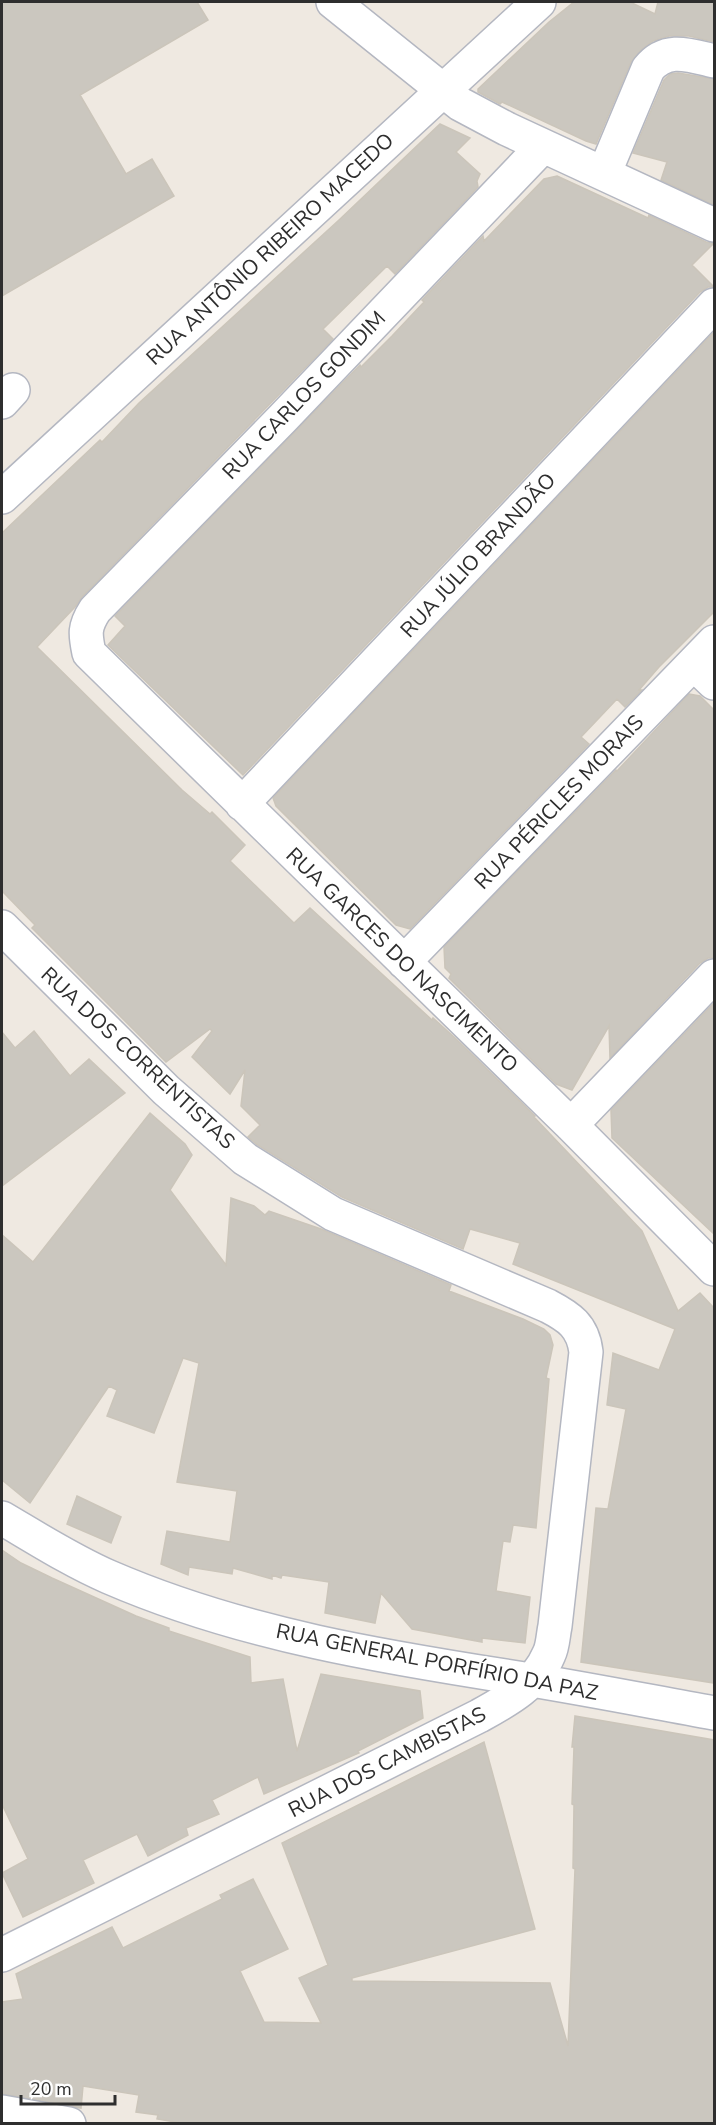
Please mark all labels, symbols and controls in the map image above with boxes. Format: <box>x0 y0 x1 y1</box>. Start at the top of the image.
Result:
street label: RUA ANTÔNIO RIBEIRO MACEDO <box>140 127 400 371</box>
street label: RUA CARLOS GONDIM <box>216 305 392 485</box>
street label: RUA JÚLIO BRANDÃO <box>394 467 562 643</box>
street label: RUA PÉRICLES MORAIS <box>468 709 650 895</box>
street label: RUA GARCES DO NASCIMENTO <box>280 841 524 1079</box>
street label: RUA DOS CORRENTISTAS <box>35 961 241 1155</box>
street label: RUA GENERAL PORFÍRIO DA PAZ <box>274 1617 600 1707</box>
street label: RUA DOS CAMBISTAS <box>283 1700 491 1824</box>
scale bar <box>21 2068 116 2106</box>
text: 20 m <box>30 2077 72 2101</box>

